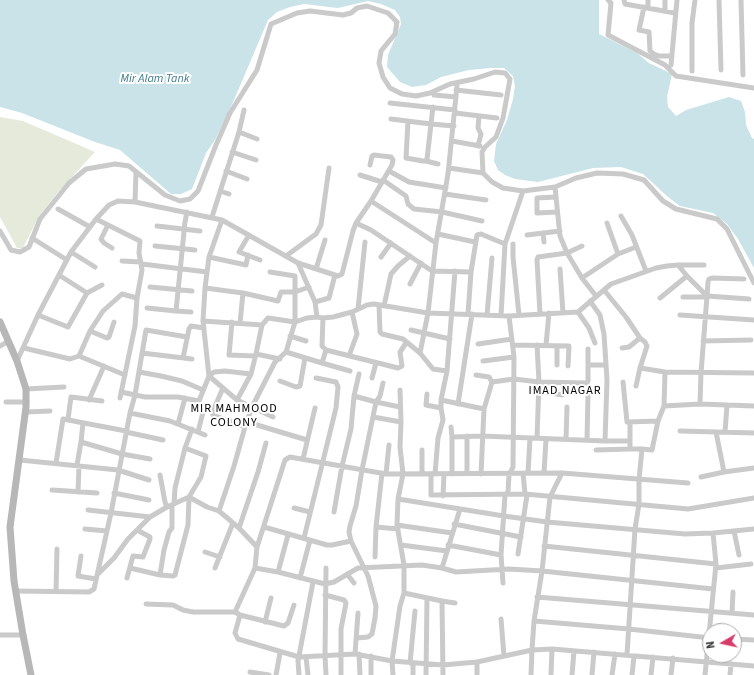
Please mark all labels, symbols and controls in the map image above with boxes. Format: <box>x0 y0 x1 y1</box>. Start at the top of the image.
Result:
water label: Mir Alam Tank <box>120 72 190 86</box>
district label: IMAD NAGAR <box>528 384 602 398</box>
district label: MIR MAHMOOD COLONY <box>190 402 278 430</box>
north arrow <box>702 623 742 663</box>
text: N <box>703 640 719 650</box>

